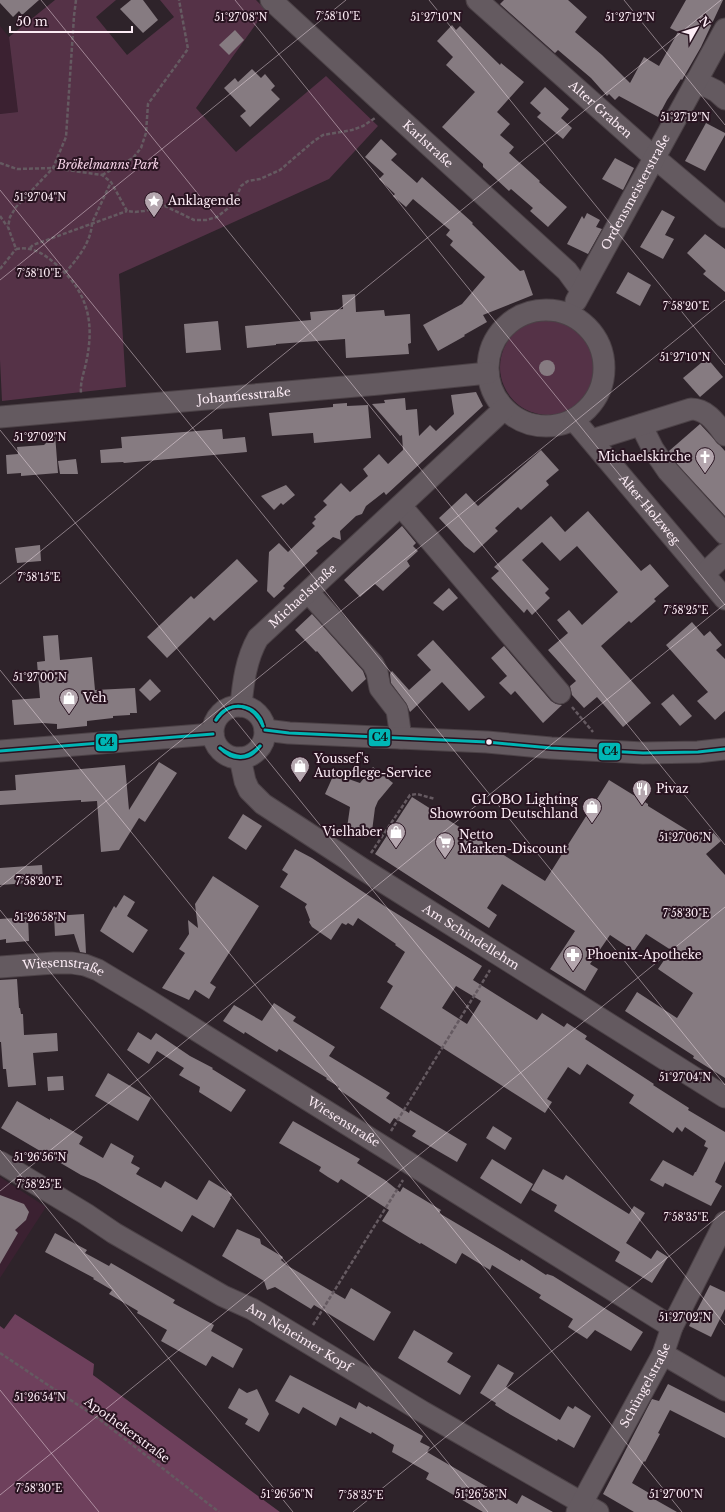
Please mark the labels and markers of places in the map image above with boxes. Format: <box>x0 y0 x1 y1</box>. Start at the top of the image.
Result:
place icon: Anklagende <box>143 190 165 218</box>
place label: Anklagende <box>167 193 241 208</box>
church icon: Michaelskirche <box>694 446 716 474</box>
place label: Michaelskirche <box>598 449 691 464</box>
shop icon: Veh <box>58 687 80 715</box>
place label: Veh <box>82 690 107 705</box>
unlabelled marker <box>484 737 494 747</box>
place label: Youssef's Autopflege-Service <box>313 751 431 780</box>
shop icon: Youssef's Autopflege-Service <box>289 755 311 783</box>
restaurant icon: Pivaz <box>631 778 653 806</box>
place label: Pivaz <box>656 781 689 796</box>
place label: GLOBO Lighting Showroom Deutschland <box>429 792 579 821</box>
shop icon: GLOBO Lighting Showroom Deutschland <box>581 796 603 824</box>
shop icon: Vielhaber <box>385 821 407 849</box>
place label: Vielhaber <box>321 824 382 839</box>
place label: Netto Marken-Discount <box>459 827 568 856</box>
supermarket icon: Netto Marken-Discount <box>434 831 456 859</box>
pharmacy icon: Phoenix-Apotheke <box>562 944 584 972</box>
place label: Phoenix-Apotheke <box>587 947 702 962</box>

